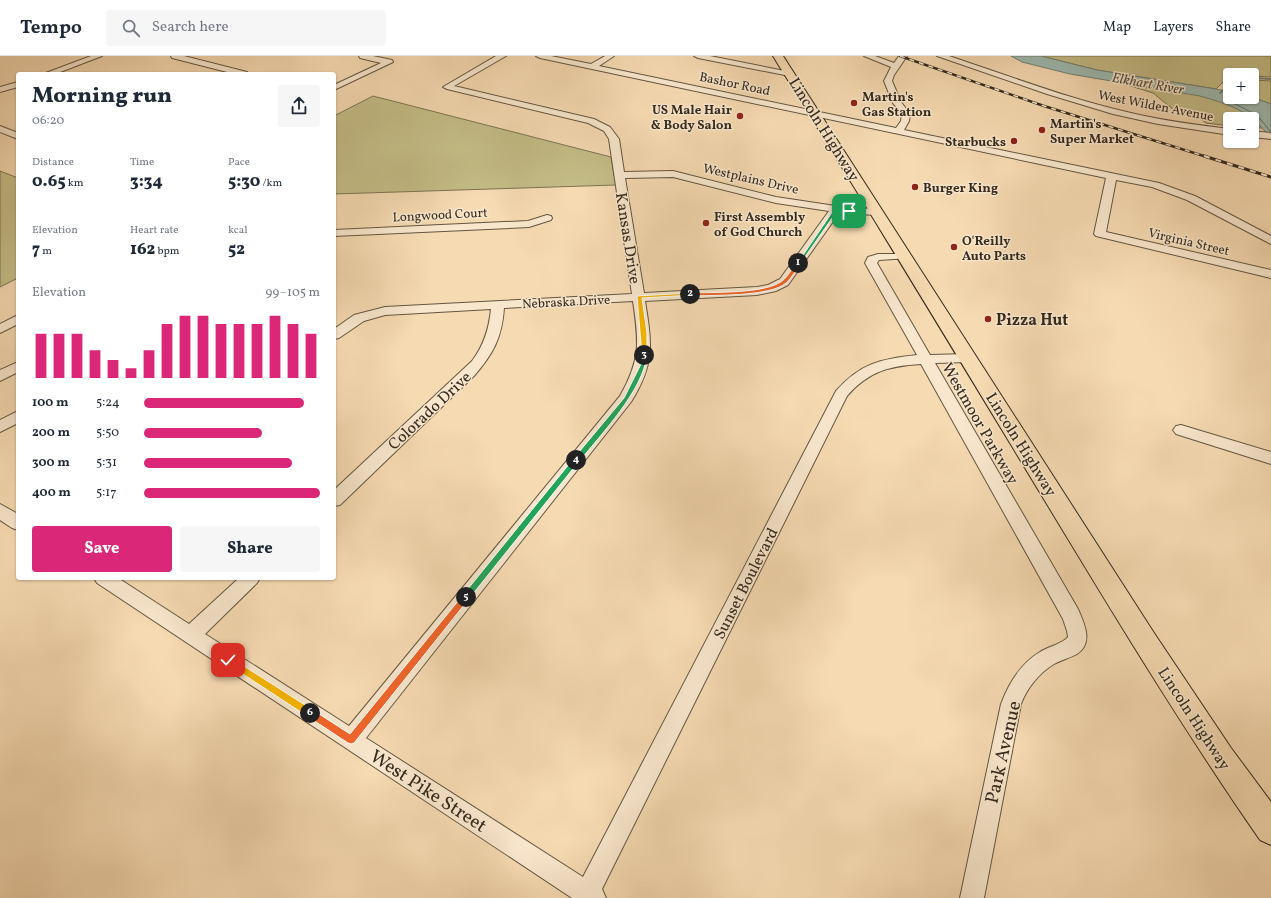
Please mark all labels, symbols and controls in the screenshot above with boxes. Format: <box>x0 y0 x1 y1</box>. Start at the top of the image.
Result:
search box <box>106 10 386 46</box>
text: Tempo <box>20 15 82 41</box>
icon: search <box>120 17 142 39</box>
text: Search here <box>152 17 229 38</box>
text: Map <box>1103 18 1131 37</box>
text: Layers <box>1153 18 1193 37</box>
text: Share <box>1215 18 1251 37</box>
map controls <box>1223 68 1259 148</box>
button: + <box>1223 68 1259 104</box>
street label: Bashor Road <box>697 69 772 101</box>
water label: Elkhart River <box>1110 69 1186 100</box>
street label: Lincoln Highway <box>782 74 864 187</box>
text: Morning run <box>32 81 172 112</box>
button: share <box>278 85 320 127</box>
street label: West Wilden Avenue <box>1096 87 1215 127</box>
place label: Martin's Gas Station <box>862 89 932 122</box>
marker: Martin's Gas Station <box>849 98 859 108</box>
place label: US Male Hair & Body Salon <box>651 102 732 135</box>
marker: US Male Hair & Body Salon <box>735 111 745 121</box>
text: 06:20 <box>32 112 64 130</box>
button: − <box>1223 112 1259 148</box>
place label: Martin's Super Market <box>1050 116 1134 149</box>
marker: Martin's Super Market <box>1037 125 1047 135</box>
place label: Starbucks <box>945 134 1006 152</box>
marker: Starbucks <box>1009 136 1019 146</box>
text: Distance <box>32 155 74 170</box>
text: Time <box>130 155 154 170</box>
text: Pace <box>228 155 250 170</box>
street label: Westplains Drive <box>701 160 800 200</box>
text: 0.65 <box>32 170 66 193</box>
text: 3:34 <box>130 170 163 193</box>
text: 5:30 <box>228 170 260 193</box>
text: km <box>66 176 84 191</box>
text: /km <box>260 176 282 191</box>
place label: Burger King <box>923 180 998 198</box>
marker: Burger King <box>910 182 920 192</box>
street label: Kansas Drive <box>609 191 645 286</box>
pin <box>832 194 866 228</box>
icon: arrive <box>838 200 860 222</box>
street label: Longwood Court <box>392 204 488 227</box>
place label: First Assembly of God Church <box>714 209 806 242</box>
marker: First Assembly of God Church <box>701 218 711 228</box>
text: Elevation <box>32 223 78 238</box>
text: Heart rate <box>130 223 179 238</box>
text: kcal <box>228 223 248 238</box>
street label: Virginia Street <box>1146 225 1231 261</box>
place label: O'Reilly Auto Parts <box>962 233 1026 266</box>
text: 7 <box>32 238 40 261</box>
text: 162 <box>130 238 155 261</box>
text: 52 <box>228 238 245 261</box>
marker: O'Reilly Auto Parts <box>949 242 959 252</box>
text: m <box>40 244 52 259</box>
text: bpm <box>155 244 180 259</box>
pin: 1 <box>788 253 808 273</box>
text: 1 <box>796 255 800 270</box>
text: Elevation <box>32 284 86 302</box>
text: 99–105 m <box>266 284 320 302</box>
pin: 2 <box>680 284 700 304</box>
text: 2 <box>687 286 693 301</box>
street label: Nebraska Drive <box>522 292 611 314</box>
place label: Pizza Hut <box>996 310 1068 332</box>
marker: Pizza Hut <box>983 314 993 324</box>
pin: 3 <box>634 345 654 365</box>
text: 3 <box>641 347 647 362</box>
street label: Westmoor Parkway <box>935 359 1023 489</box>
street label: Colorado Drive <box>384 367 477 456</box>
street label: Lincoln Highway <box>979 389 1061 502</box>
text: 100 m <box>32 394 69 412</box>
text: 5:24 <box>96 394 120 412</box>
text: 200 m <box>32 424 70 442</box>
text: 5:50 <box>96 424 119 442</box>
pin: 4 <box>566 450 586 470</box>
text: 4 <box>573 452 579 467</box>
text: 300 m <box>32 454 70 472</box>
text: 5:31 <box>96 454 117 472</box>
text: 400 m <box>32 484 71 502</box>
text: 5:17 <box>96 484 117 502</box>
street label: Sunset Boulevard <box>709 524 784 643</box>
button: Save <box>32 526 172 572</box>
button: Share <box>180 526 320 572</box>
pin: 5 <box>456 587 476 607</box>
text: 5 <box>463 589 469 604</box>
pin <box>211 643 245 677</box>
icon: check <box>217 649 239 671</box>
street label: Lincoln Highway <box>1152 663 1235 775</box>
street label: Park Avenue <box>979 698 1028 806</box>
pin: 6 <box>300 703 320 723</box>
text: 6 <box>307 705 313 720</box>
street label: West Pike Street <box>364 744 492 839</box>

